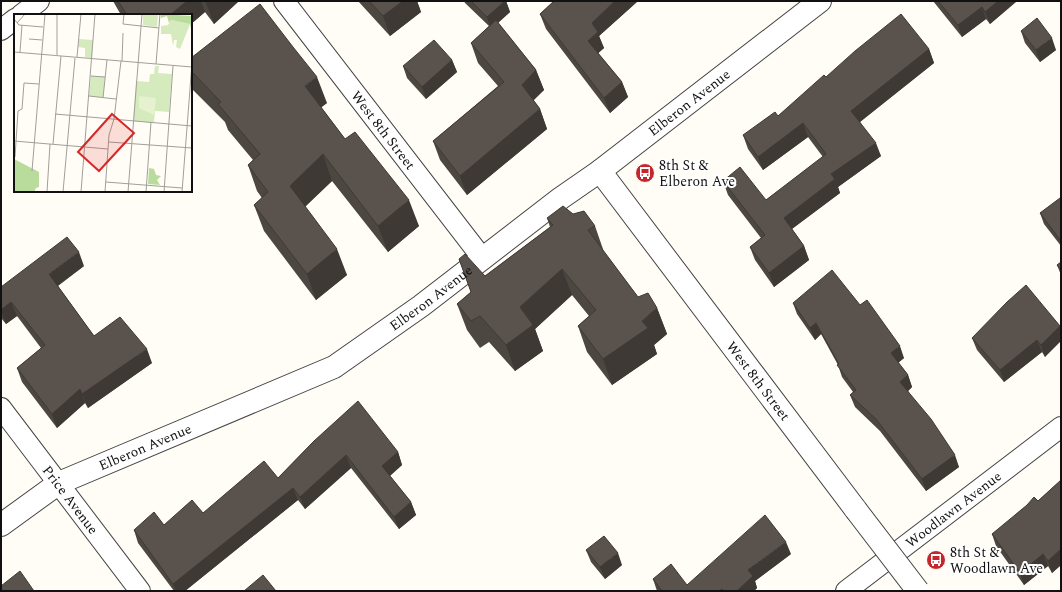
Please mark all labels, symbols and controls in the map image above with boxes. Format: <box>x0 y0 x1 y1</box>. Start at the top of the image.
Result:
inset map <box>14 14 192 192</box>
street label: Elberon Avenue <box>643 64 735 141</box>
street label: West 8th Street <box>346 86 421 174</box>
place label: 8th St & Elberon Ave <box>659 155 735 192</box>
bus stop icon: 8th St & Elberon Ave <box>634 162 656 184</box>
street label: Elberon Avenue <box>385 260 477 336</box>
street label: West 8th Street <box>721 337 796 425</box>
street label: Elberon Avenue <box>95 418 195 476</box>
street label: Price Avenue <box>37 461 104 539</box>
street label: Woodlawn Avenue <box>901 465 1006 553</box>
place label: 8th St & Woodlawn Ave <box>950 542 1043 579</box>
bus stop icon: 8th St & Woodlawn Ave <box>925 549 947 571</box>

